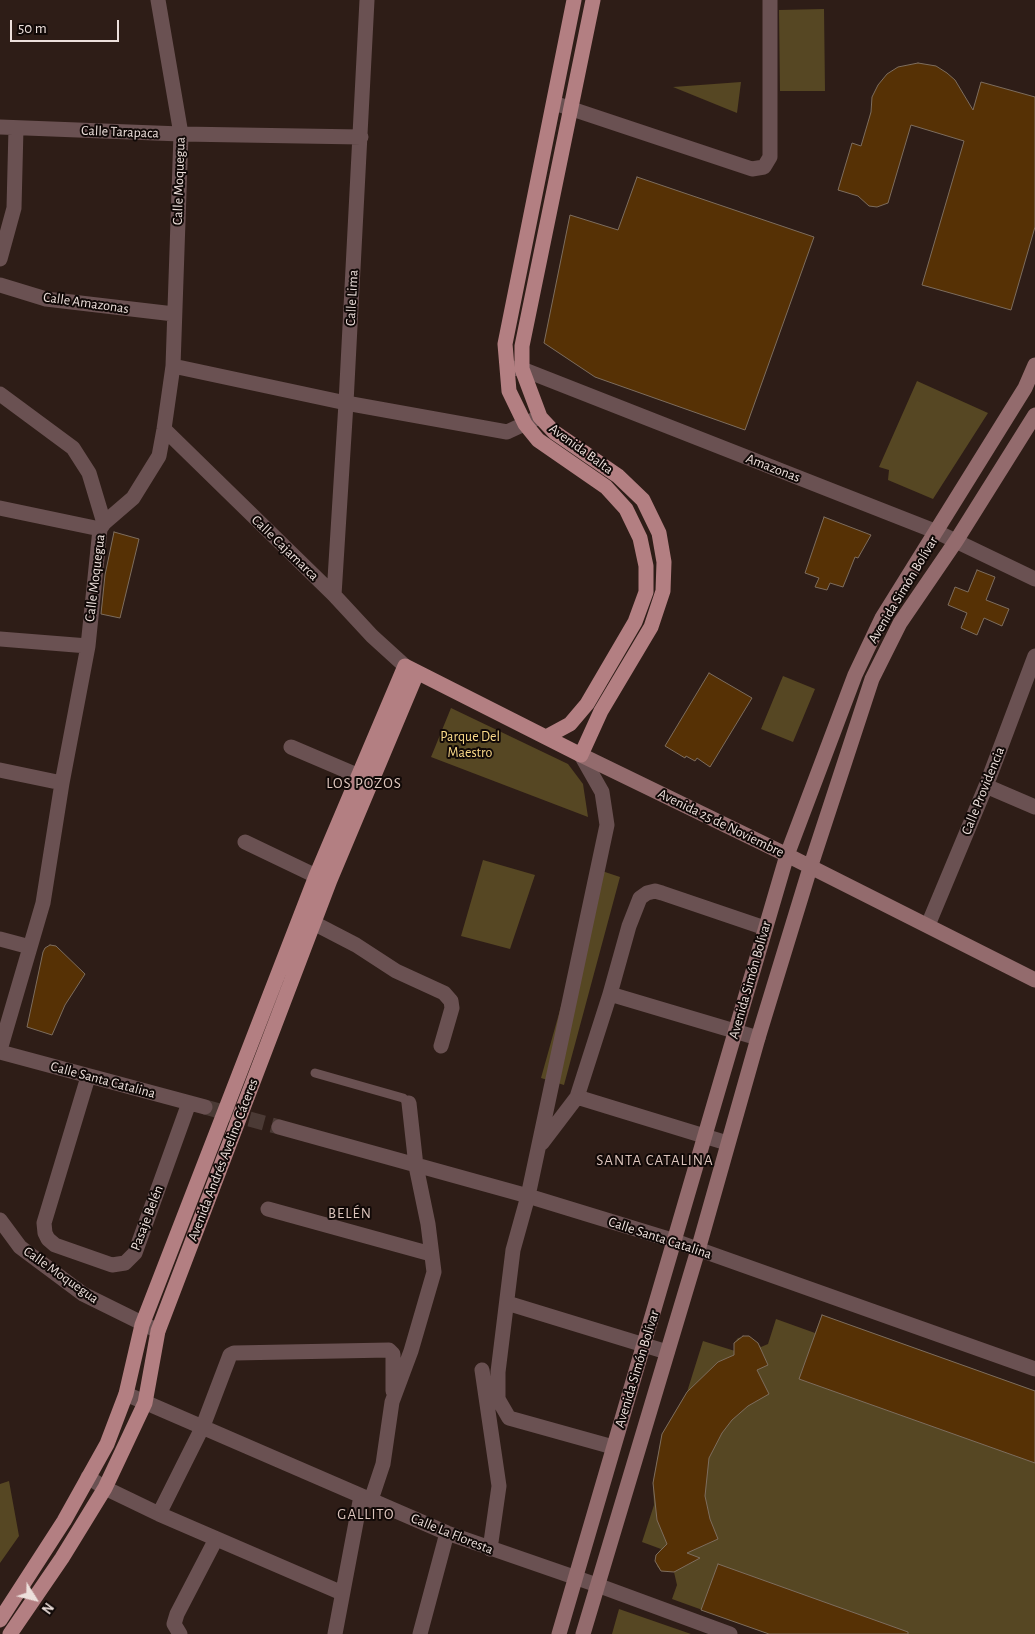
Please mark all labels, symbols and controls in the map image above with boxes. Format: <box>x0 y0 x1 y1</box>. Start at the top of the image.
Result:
scale bar <box>12 10 121 42</box>
text: 50 m <box>18 21 47 36</box>
street label: Calle Tarapaca <box>81 122 159 142</box>
street label: Calle Moquegua <box>169 137 189 225</box>
street label: Calle Lima <box>342 269 362 327</box>
street label: Calle Amazonas <box>42 289 130 317</box>
street label: Avenida Balta <box>546 420 616 478</box>
street label: Amazonas <box>743 450 803 486</box>
street label: Calle Cajamarca <box>248 512 322 584</box>
street label: Calle Moquegua <box>81 533 109 623</box>
street label: Avenida Simón Bolívar <box>864 533 942 647</box>
park label: Parque Del Maestro <box>440 729 500 762</box>
street label: Calle Providencia <box>958 745 1008 837</box>
district label: LOS POZOS <box>325 774 403 792</box>
street label: Avenida 25 de Noviembre <box>655 785 787 861</box>
street label: Avenida Simón Bolívar <box>725 919 775 1041</box>
street label: Calle Santa Catalina <box>49 1058 157 1102</box>
street label: Avenida Andrés Avelino Cáceres <box>184 1076 262 1244</box>
district label: SANTA CATALINA <box>595 1151 715 1169</box>
street label: Pasaje Belén <box>127 1183 167 1253</box>
district label: BELÉN <box>327 1204 373 1222</box>
street label: Calle Santa Catalina <box>606 1213 714 1263</box>
street label: Calle Moquegua <box>20 1243 102 1307</box>
street label: Avenida Simón Bolívar <box>611 1308 663 1430</box>
district label: GALLITO <box>337 1505 395 1523</box>
street label: Calle La Floresta <box>408 1510 496 1558</box>
north arrow <box>10 1574 60 1624</box>
text: N <box>39 1600 56 1616</box>

